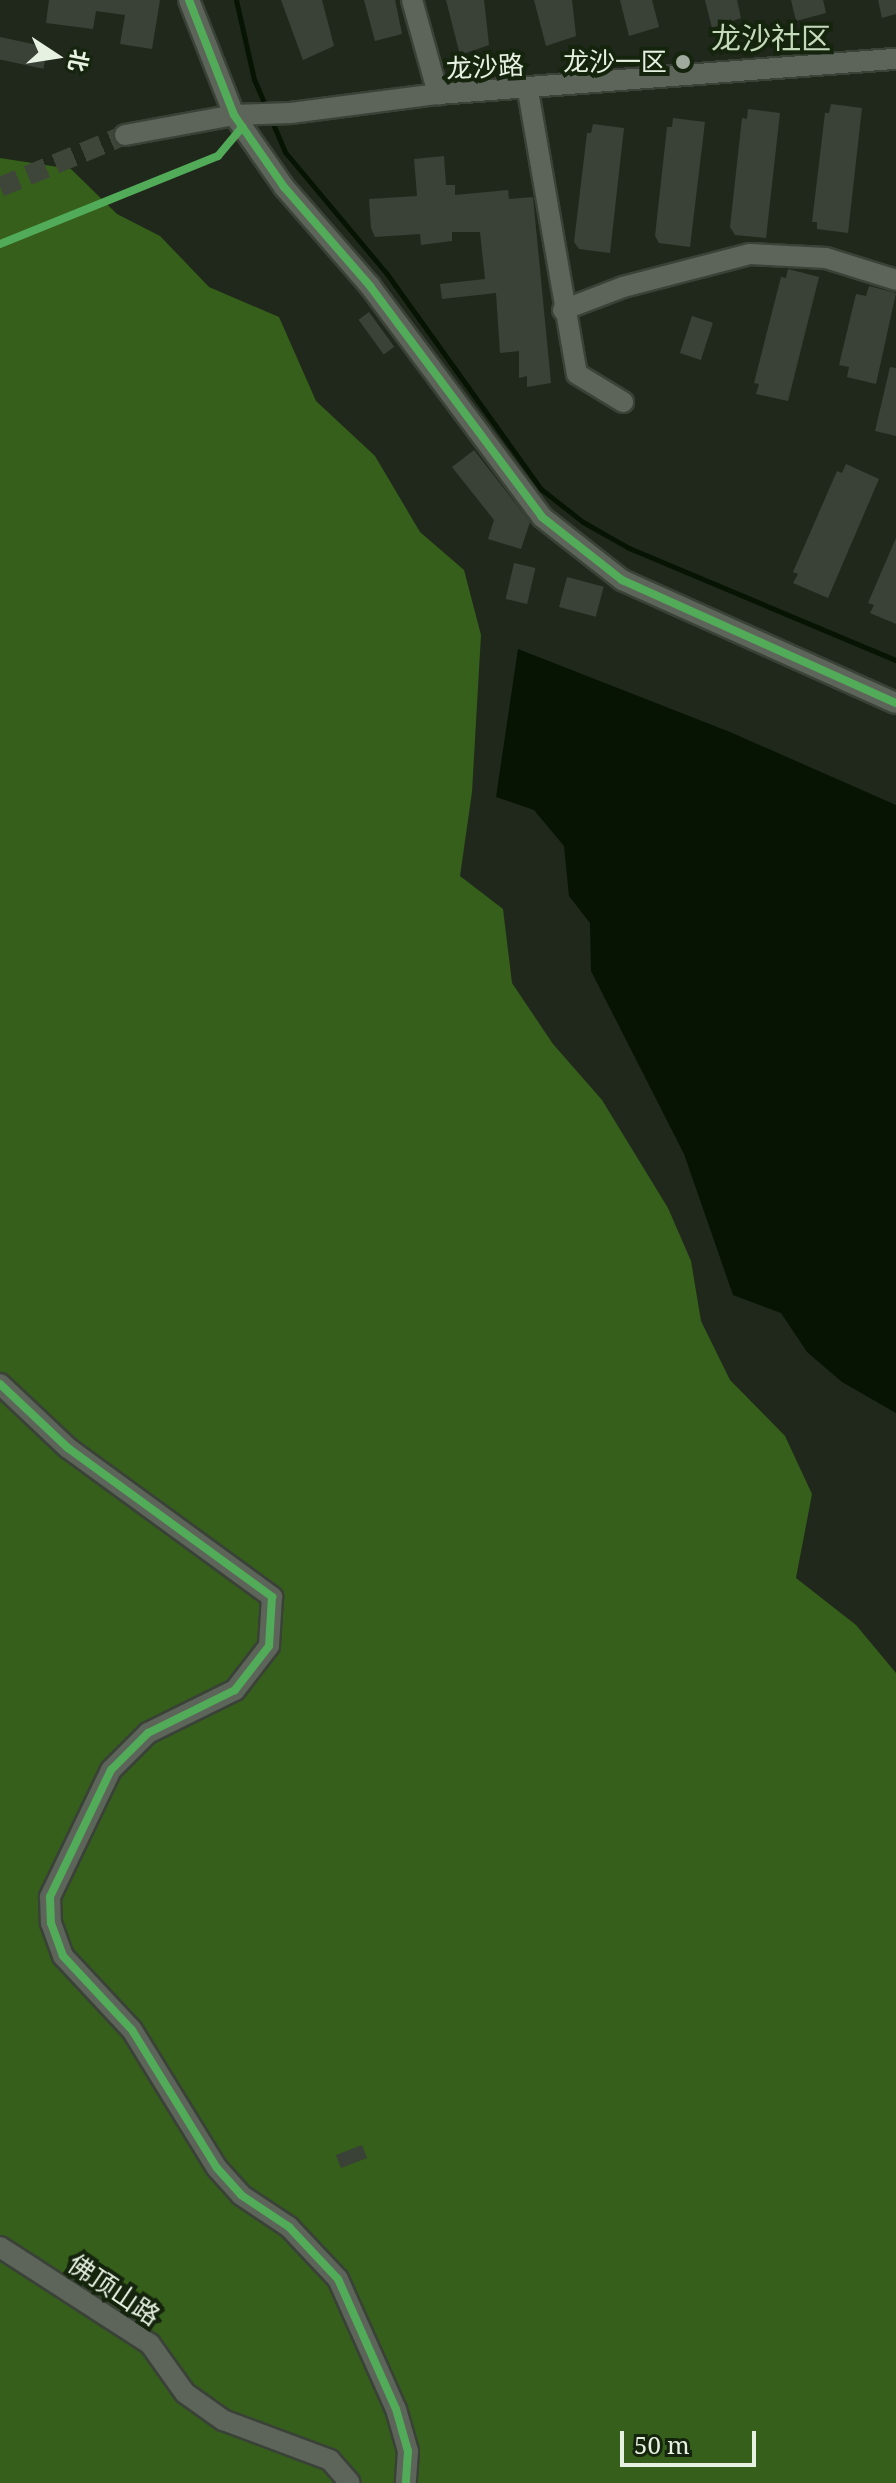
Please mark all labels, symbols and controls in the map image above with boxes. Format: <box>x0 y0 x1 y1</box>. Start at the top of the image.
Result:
north arrow <box>16 16 96 96</box>
district label: 龙沙社区 <box>711 20 831 56</box>
place label: 龙沙一区 <box>563 46 667 78</box>
text: 北 <box>63 47 96 75</box>
street label: 龙沙路 <box>445 49 525 85</box>
marker: 龙沙一区 <box>674 53 692 71</box>
street label: 佛顶山路 <box>62 2248 166 2332</box>
scale bar <box>624 2415 760 2465</box>
text: 50 m <box>634 2428 690 2461</box>

